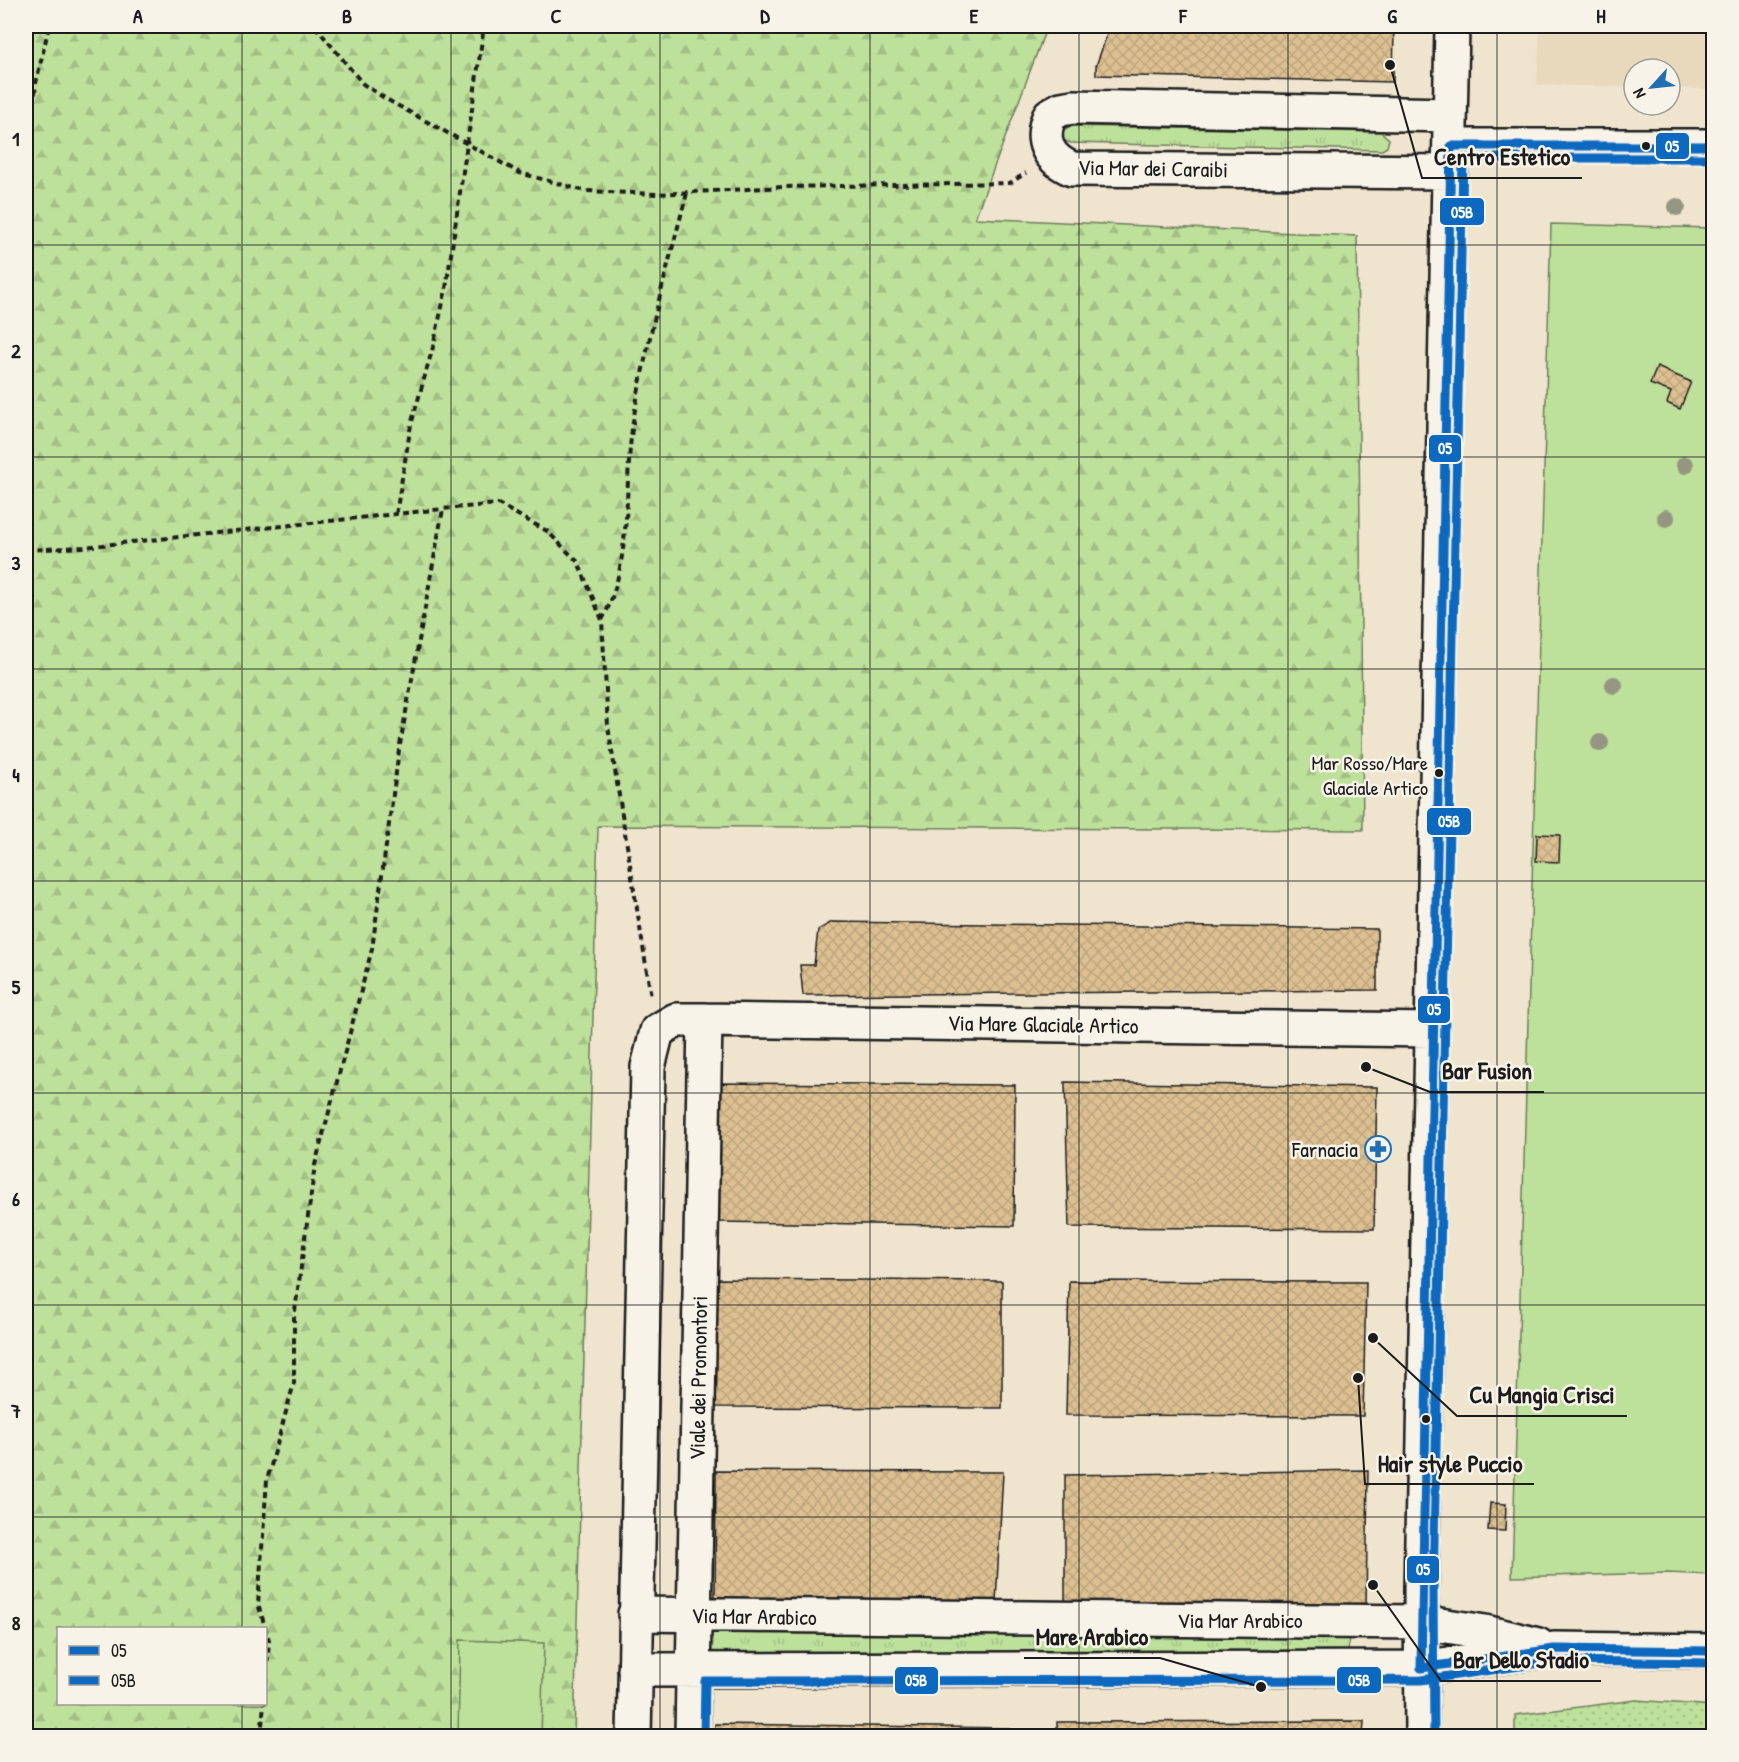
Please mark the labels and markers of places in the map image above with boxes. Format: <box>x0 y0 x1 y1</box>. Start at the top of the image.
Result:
callout: Centro Estetico <box>1422 136 1582 178</box>
unlabelled marker <box>1640 140 1652 152</box>
place label: Mar Rosso/Mare Glaciale Artico <box>1312 749 1428 801</box>
marker: Mar Rosso/Mare Glaciale Artico <box>1433 767 1445 779</box>
callout: Bar Fusion <box>1430 1050 1544 1092</box>
place label: Farnacia <box>1291 1134 1358 1164</box>
pharmacy icon: Farnacia <box>1363 1134 1393 1164</box>
callout: Cu Mangia Crisci <box>1457 1374 1627 1416</box>
unlabelled marker <box>1420 1413 1432 1425</box>
callout: Hair style Puccio <box>1365 1442 1534 1484</box>
callout: Mare Arabico <box>1024 1616 1160 1658</box>
callout: Bar Dello Stadio <box>1441 1639 1601 1681</box>

